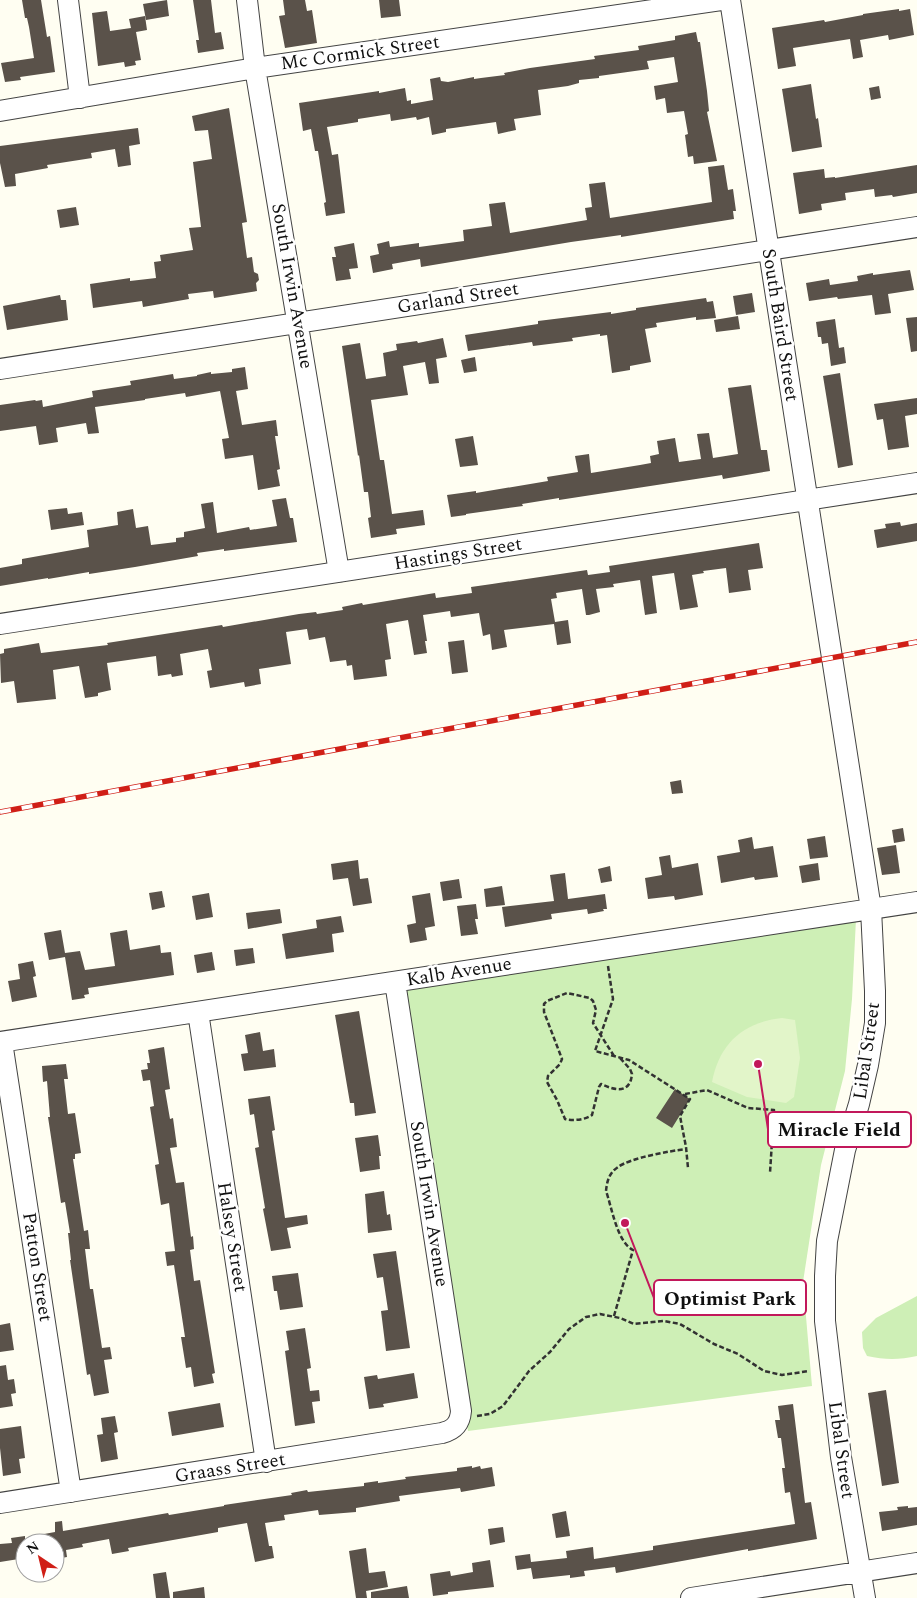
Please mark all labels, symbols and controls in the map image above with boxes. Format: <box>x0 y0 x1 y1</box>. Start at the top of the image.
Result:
street label: Mc Cormick Street <box>279 27 442 79</box>
street label: South Irwin Avenue <box>263 201 321 371</box>
street label: South Baird Street <box>754 246 806 404</box>
street label: Garland Street <box>395 274 521 322</box>
street label: Hastings Street <box>392 530 524 578</box>
street label: Kalb Avenue <box>404 949 514 995</box>
street label: Libal Street <box>846 1000 888 1102</box>
callout: Miracle Field <box>768 1112 911 1147</box>
text: Miracle Field <box>777 1115 901 1145</box>
street label: South Irwin Avenue <box>402 1119 456 1289</box>
street label: Halsey Street <box>209 1180 255 1294</box>
street label: Patton Street <box>14 1210 60 1324</box>
callout: Optimist Park <box>654 1280 806 1315</box>
text: Optimist Park <box>664 1284 796 1314</box>
street label: Libal Street <box>820 1399 862 1501</box>
street label: Graass Street <box>173 1445 288 1491</box>
north arrow <box>15 1533 65 1583</box>
text: N <box>22 1536 44 1560</box>

